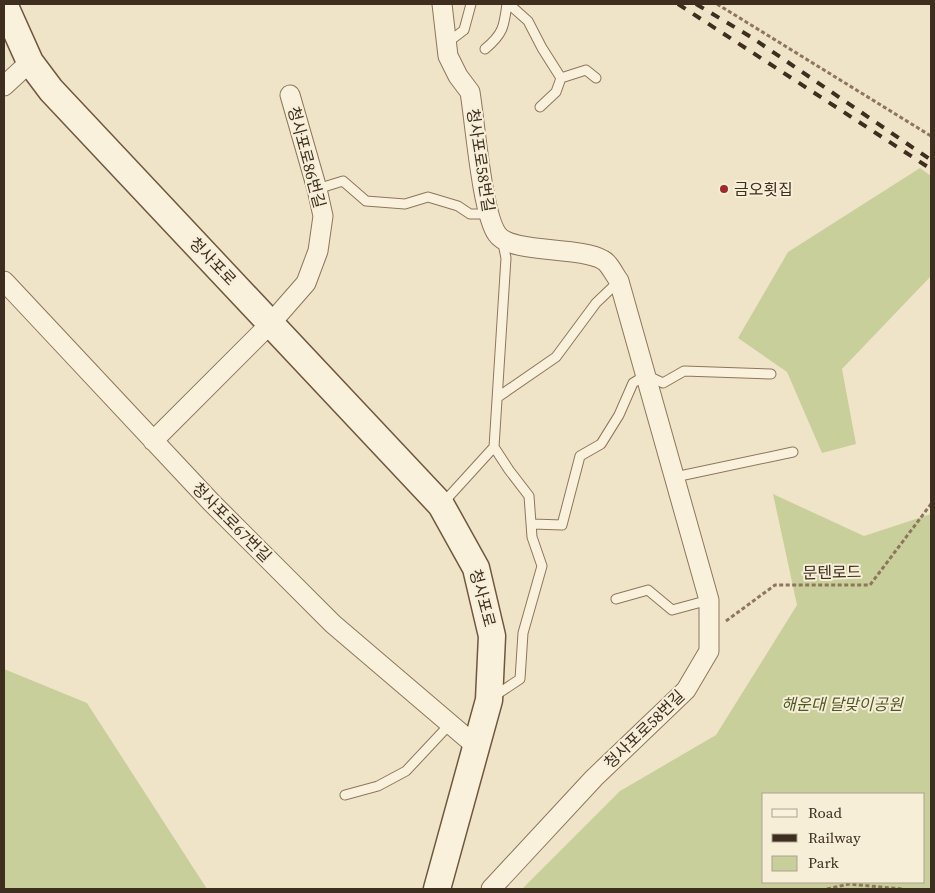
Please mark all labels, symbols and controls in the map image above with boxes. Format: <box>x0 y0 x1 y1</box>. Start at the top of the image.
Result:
street label: 청사포로86번길 <box>283 104 331 210</box>
street label: 청사포로58번길 <box>462 107 500 213</box>
place label: 금오횟집 <box>734 178 793 200</box>
marker: 금오횟집 <box>718 183 730 195</box>
street label: 청사포로 <box>185 232 242 290</box>
street label: 청사포로67번길 <box>187 477 277 567</box>
street label: 문텐로드 <box>802 560 862 584</box>
street label: 청사포로 <box>465 567 501 630</box>
street label: 청사포로58번길 <box>599 685 689 773</box>
park label: 해운대 달맞이공원 <box>781 693 904 715</box>
legend <box>762 793 925 883</box>
text: Road <box>808 802 842 823</box>
text: Railway <box>808 827 861 848</box>
text: Park <box>808 852 840 873</box>

